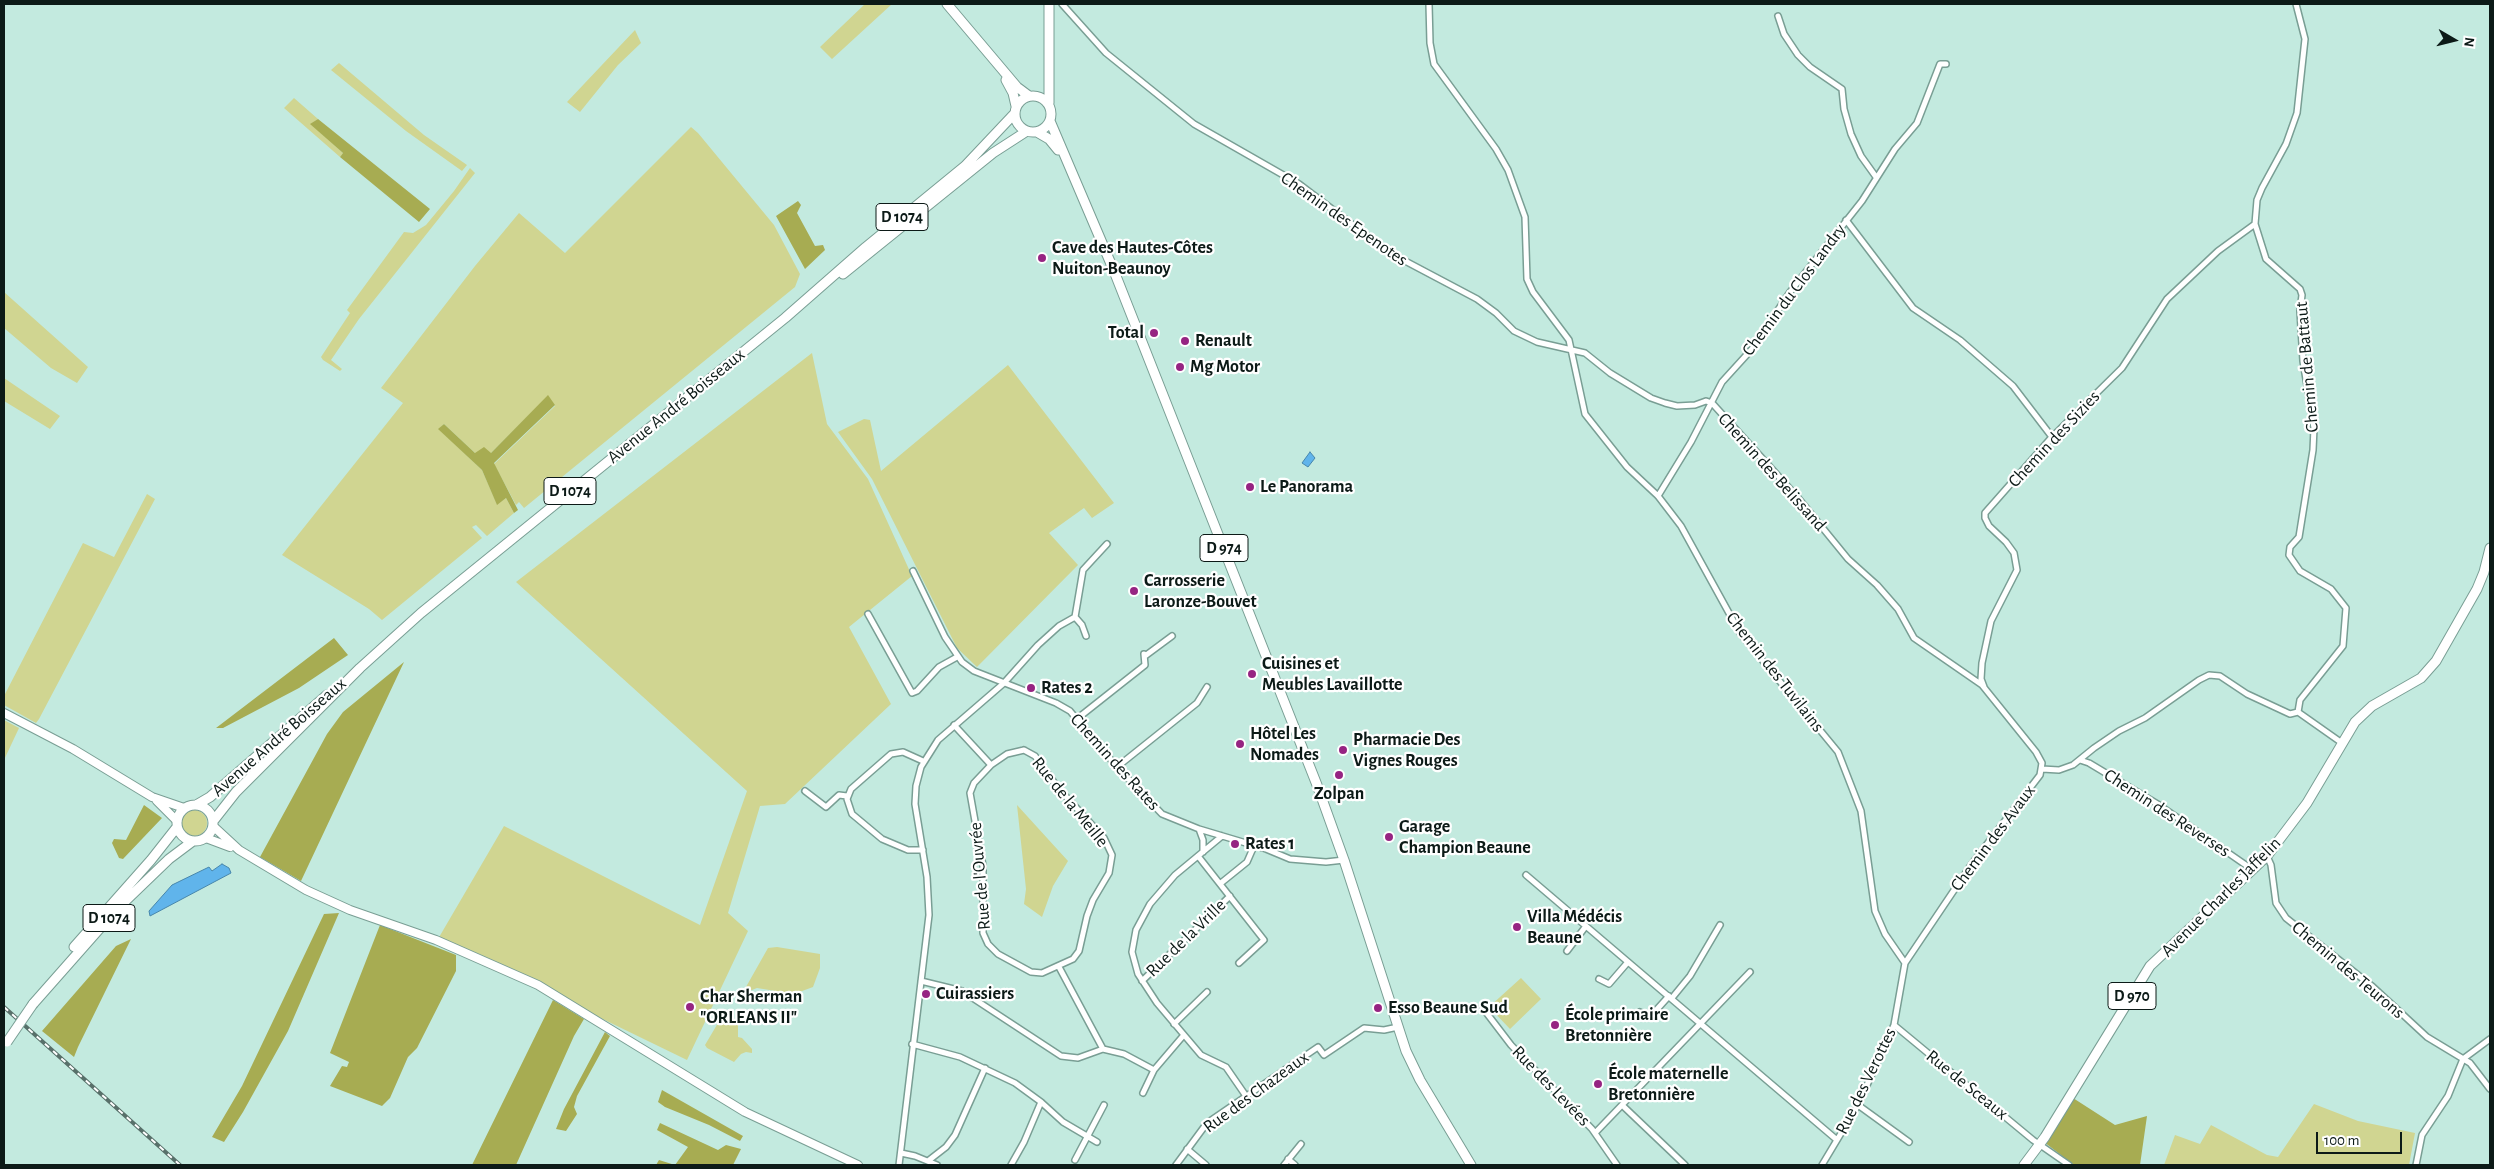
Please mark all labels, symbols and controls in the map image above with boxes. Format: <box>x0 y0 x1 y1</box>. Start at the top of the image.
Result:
north arrow <box>2429 15 2479 65</box>
text: N <box>2461 36 2476 48</box>
street label: Chemin des Epenotes <box>1276 167 1412 271</box>
road number: D 1074 <box>876 203 928 230</box>
street label: Chemin du Clos Landry <box>1737 220 1851 360</box>
place label: Cave des Hautes-Côtes Nuiton-Beaunoy <box>1052 237 1213 280</box>
marker: Cave des Hautes-Côtes Nuiton-Beaunoy <box>1036 252 1048 264</box>
street label: Chemin de Battaut <box>2291 301 2323 433</box>
place label: Total <box>1108 322 1144 344</box>
marker: Total <box>1148 327 1160 339</box>
place label: Renault <box>1195 330 1252 352</box>
marker: Renault <box>1179 335 1191 347</box>
street label: Avenue André Boisseaux <box>603 344 749 468</box>
place label: Mg Motor <box>1190 356 1260 378</box>
marker: Mg Motor <box>1174 361 1186 373</box>
street label: Chemin des Sizies <box>2004 386 2104 492</box>
street label: Chemin des Belissand <box>1713 408 1831 536</box>
place label: Le Panorama <box>1260 476 1353 498</box>
road number: D 1074 <box>544 478 596 504</box>
marker: Le Panorama <box>1244 481 1256 493</box>
road number: D 974 <box>1200 534 1248 562</box>
place label: Carrosserie Laronze-Bouvet <box>1144 570 1257 612</box>
marker: Carrosserie Laronze-Bouvet <box>1128 585 1140 597</box>
street label: Chemin des Tuvilains <box>1721 608 1829 736</box>
place label: Cuisines et Meubles Lavaillotte <box>1262 653 1403 696</box>
marker: Cuisines et Meubles Lavaillotte <box>1246 668 1258 680</box>
street label: Avenue André Boisseaux <box>207 673 351 801</box>
place label: Rates 2 <box>1041 677 1093 699</box>
marker: Rates 2 <box>1025 682 1037 694</box>
street label: Chemin des Rates <box>1066 709 1164 815</box>
place label: Hôtel Les Nomades <box>1250 723 1319 766</box>
place label: Pharmacie Des Vignes Rouges <box>1353 729 1461 772</box>
marker: Hôtel Les Nomades <box>1234 738 1246 750</box>
marker: Pharmacie Des Vignes Rouges <box>1337 744 1349 756</box>
street label: Rue de la Meille <box>1027 752 1113 852</box>
street label: Chemin des Reverses <box>2100 764 2234 862</box>
marker: Zolpan <box>1333 769 1345 781</box>
street label: Chemin des Avaux <box>1946 780 2040 896</box>
place label: Zolpan <box>1314 783 1364 805</box>
place label: Garage Champion Beaune <box>1399 816 1531 859</box>
street label: Rue de l'Ouvrée <box>965 821 995 931</box>
marker: Garage Champion Beaune <box>1383 831 1395 843</box>
place label: Rates 1 <box>1245 833 1295 855</box>
street label: Avenue Charles Jaffelin <box>2157 833 2285 961</box>
marker: Rates 1 <box>1229 838 1241 850</box>
street label: Rue de la Vrille <box>1141 894 1231 982</box>
road number: D 1074 <box>83 904 135 931</box>
place label: Villa Médécis Beaune <box>1527 906 1622 949</box>
street label: Chemin des Teurons <box>2287 917 2409 1023</box>
marker: Villa Médécis Beaune <box>1511 921 1523 933</box>
road number: D 970 <box>2108 982 2156 1009</box>
place label: Cuirassiers <box>936 983 1014 1005</box>
place label: Char Sherman "ORLEANS II" <box>700 986 802 1028</box>
marker: Cuirassiers <box>920 988 932 1000</box>
place label: Esso Beaune Sud <box>1388 997 1508 1019</box>
marker: Char Sherman "ORLEANS II" <box>684 1001 696 1013</box>
marker: Esso Beaune Sud <box>1372 1002 1384 1014</box>
place label: École primaire Bretonnière <box>1565 1004 1668 1046</box>
marker: École primaire Bretonnière <box>1549 1019 1561 1031</box>
street label: Rue des Verottes <box>1831 1024 1901 1138</box>
street label: Rue des Levées <box>1507 1041 1595 1131</box>
street label: Rue de Sceaux <box>1922 1045 2012 1125</box>
street label: Rue des Chazeaux <box>1199 1046 1313 1138</box>
place label: École maternelle Bretonnière <box>1608 1063 1728 1106</box>
marker: École maternelle Bretonnière <box>1592 1078 1604 1090</box>
scale bar <box>2319 1122 2405 1154</box>
text: 100 m <box>2324 1133 2359 1148</box>

